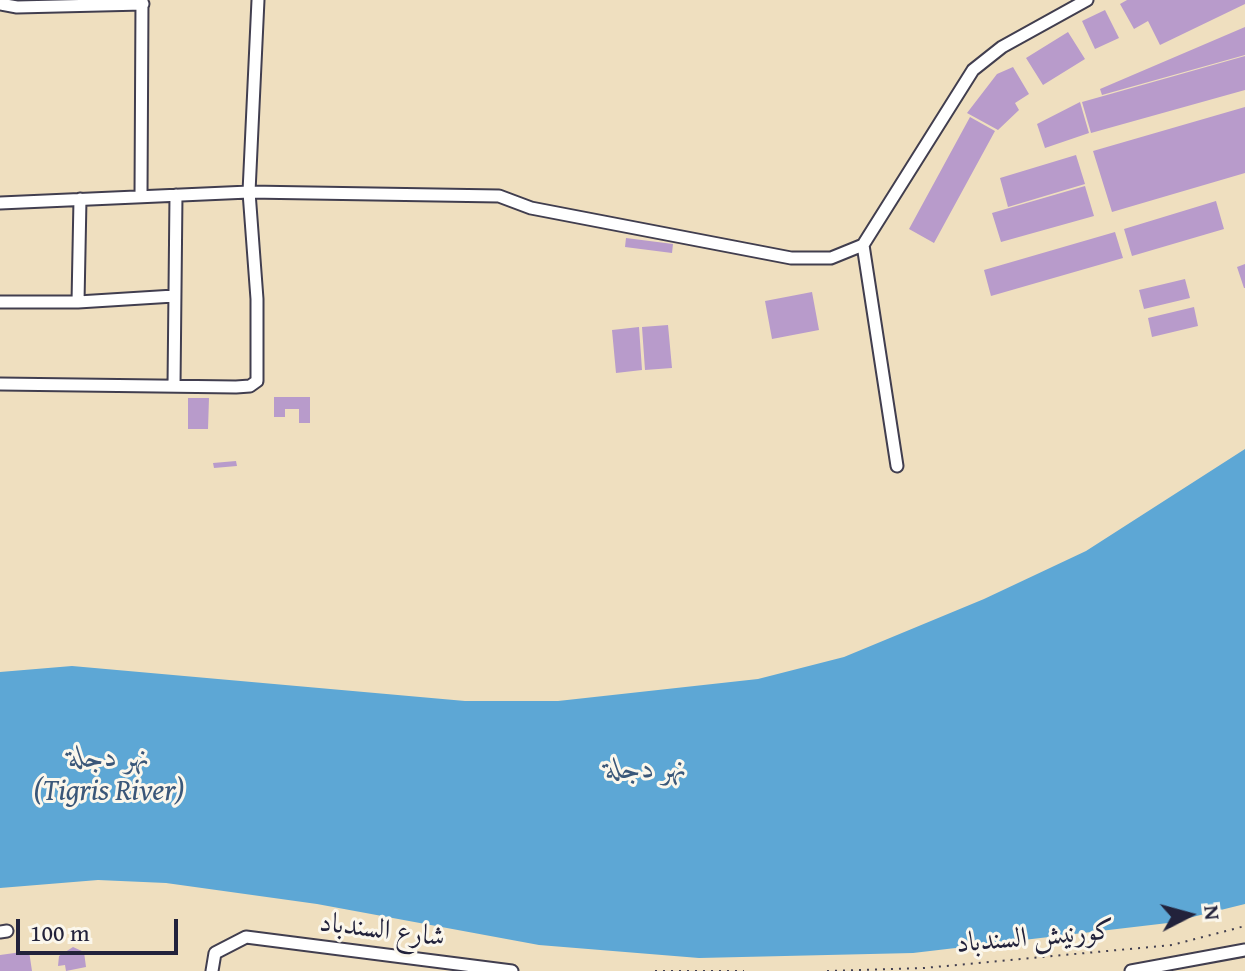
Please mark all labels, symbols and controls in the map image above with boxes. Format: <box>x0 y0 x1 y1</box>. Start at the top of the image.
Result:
water label: نهر دجلة (Tigris River) <box>33 740 185 810</box>
water label: نهر دجلة <box>605 751 687 789</box>
north arrow <box>1149 875 1229 955</box>
scale bar <box>20 903 182 953</box>
text: N <box>1196 903 1230 921</box>
street label: شارع السندباد <box>317 907 447 955</box>
street label: كورنيش السندباد <box>955 914 1115 962</box>
text: 100 m <box>30 915 90 950</box>

